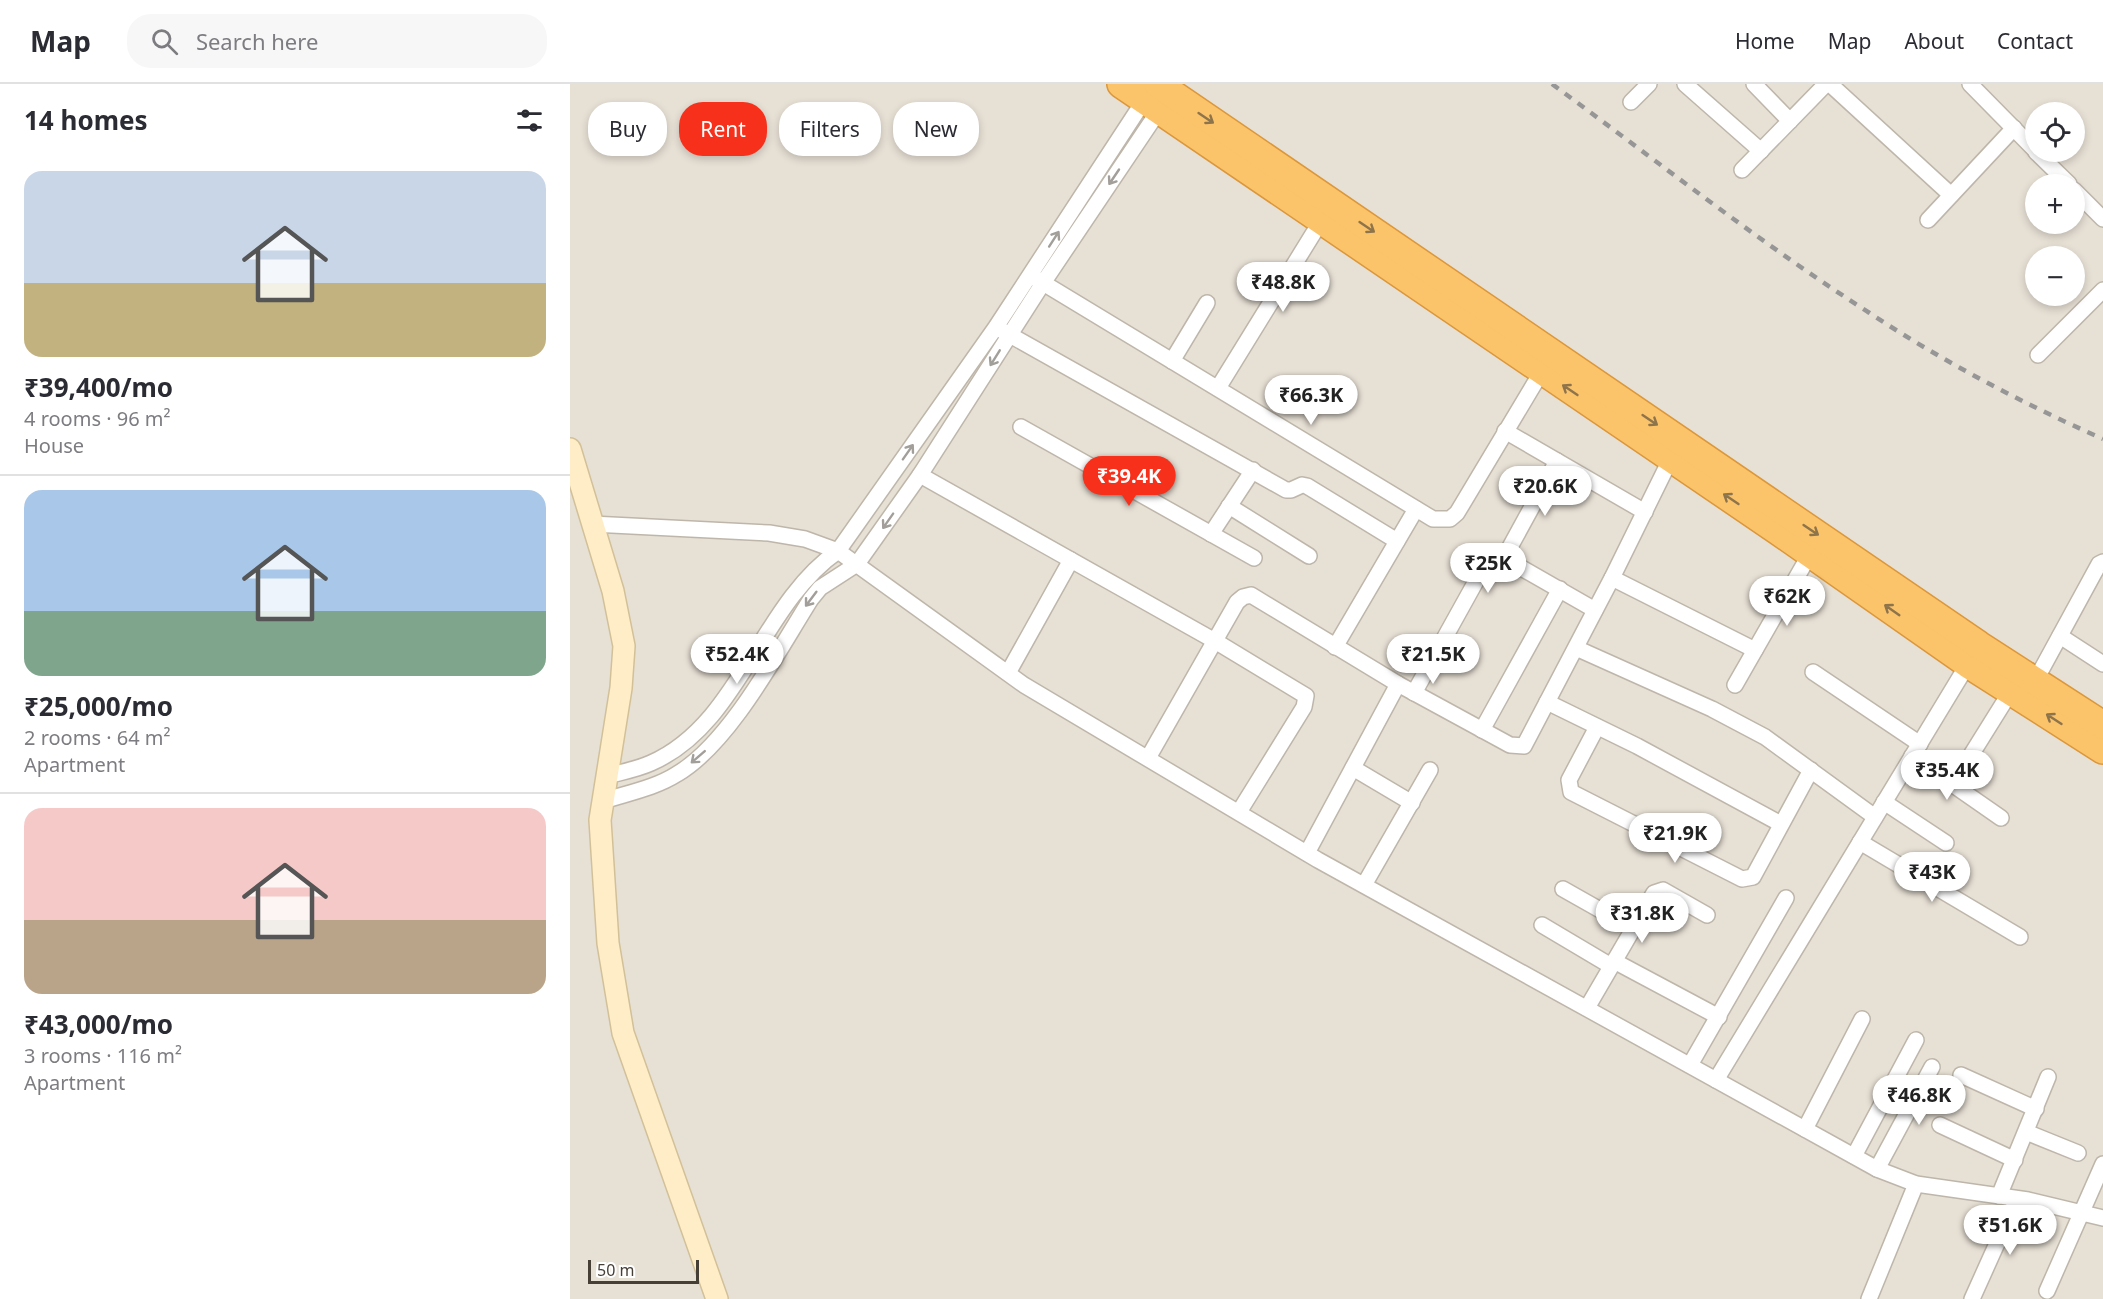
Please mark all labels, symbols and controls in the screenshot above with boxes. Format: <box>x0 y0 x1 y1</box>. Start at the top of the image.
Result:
search box <box>127 14 547 68</box>
text: Map <box>30 22 91 60</box>
icon: search <box>148 25 181 58</box>
text: Search here <box>196 26 318 56</box>
text: Home <box>1735 27 1795 55</box>
text: Map <box>1828 27 1871 55</box>
text: About <box>1904 27 1964 55</box>
text: Contact <box>1997 27 2073 55</box>
text: 14 homes <box>24 102 148 138</box>
chip: Buy <box>588 102 667 156</box>
chip: Rent <box>679 102 767 156</box>
chip: Filters <box>779 102 881 156</box>
chip: New <box>893 102 979 156</box>
map controls <box>2025 102 2085 306</box>
button: locate <box>2025 102 2085 162</box>
icon: filters <box>513 104 546 137</box>
one-way arrow <box>1197 112 1213 124</box>
one-way arrow <box>1108 168 1120 185</box>
button: + <box>2025 174 2085 234</box>
icon: home <box>231 210 339 318</box>
one-way arrow <box>1359 221 1375 233</box>
one-way arrow <box>1048 232 1060 248</box>
button: − <box>2025 246 2085 306</box>
pin: ₹48.8K <box>1234 262 1332 313</box>
text: ₹48.8K <box>1251 268 1315 295</box>
one-way arrow <box>989 349 1002 366</box>
text: ₹39,400/mo <box>24 369 173 405</box>
pin: ₹66.3K <box>1262 375 1360 426</box>
text: ₹66.3K <box>1279 381 1343 408</box>
one-way arrow <box>1562 384 1579 396</box>
text: 4 rooms · 96 m² <box>24 405 171 432</box>
one-way arrow <box>1641 414 1658 426</box>
text: House <box>24 432 84 459</box>
one-way arrow <box>902 444 914 460</box>
pin: ₹39.4K <box>1080 456 1178 507</box>
text: ₹39.4K <box>1097 462 1161 489</box>
pin: ₹20.6K <box>1496 466 1594 517</box>
text: ₹20.6K <box>1513 472 1577 499</box>
one-way arrow <box>1724 493 1740 505</box>
one-way arrow <box>882 512 894 528</box>
one-way arrow <box>1802 524 1819 536</box>
icon: home <box>231 529 339 637</box>
pin: ₹25K <box>1452 543 1524 594</box>
text: ₹25K <box>1464 549 1512 576</box>
pin: ₹62K <box>1751 576 1823 627</box>
text: ₹62K <box>1763 582 1811 609</box>
one-way arrow <box>805 591 818 607</box>
one-way arrow <box>1884 604 1900 616</box>
pin: ₹52.4K <box>688 634 786 685</box>
pin: ₹21.5K <box>1384 634 1482 685</box>
text: ₹52.4K <box>705 640 769 667</box>
text: ₹21.5K <box>1401 640 1465 667</box>
text: ₹25,000/mo <box>24 688 173 724</box>
one-way arrow <box>2046 712 2063 724</box>
text: 2 rooms · 64 m² <box>24 724 171 751</box>
one-way arrow <box>691 750 706 764</box>
pin: ₹35.4K <box>1898 750 1996 801</box>
text: Apartment <box>24 751 125 778</box>
text: ₹35.4K <box>1915 756 1979 783</box>
pin: ₹21.9K <box>1626 813 1724 864</box>
text: ₹21.9K <box>1643 819 1707 846</box>
icon: home <box>231 847 339 955</box>
pin: ₹43K <box>1896 852 1968 903</box>
text: ₹43K <box>1908 858 1956 885</box>
pin: ₹31.8K <box>1593 893 1691 944</box>
text: ₹31.8K <box>1610 899 1674 926</box>
text: ₹43,000/mo <box>24 1006 173 1042</box>
text: 3 rooms · 116 m² <box>24 1042 182 1069</box>
text: Apartment <box>24 1069 125 1096</box>
pin: ₹46.8K <box>1870 1075 1968 1126</box>
text: ₹46.8K <box>1887 1081 1951 1108</box>
pin: ₹51.6K <box>1961 1205 2059 1256</box>
text: ₹51.6K <box>1978 1211 2042 1238</box>
scale bar <box>588 1257 699 1284</box>
text: 50 m <box>597 1259 634 1281</box>

